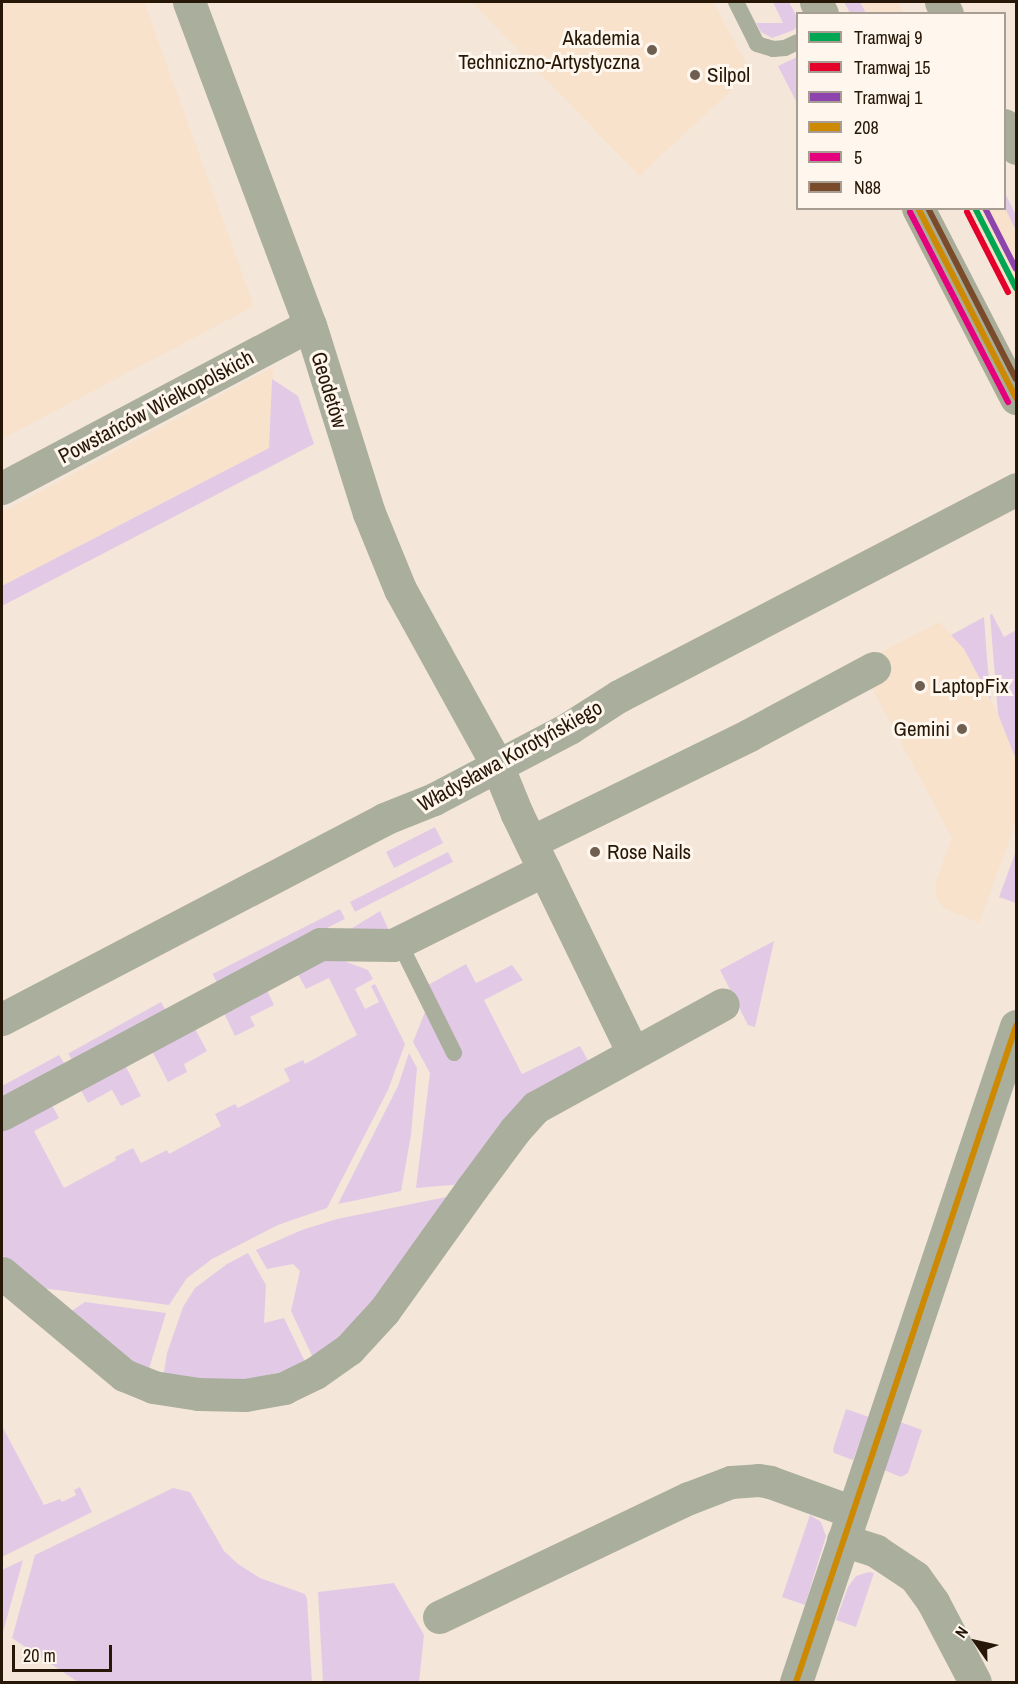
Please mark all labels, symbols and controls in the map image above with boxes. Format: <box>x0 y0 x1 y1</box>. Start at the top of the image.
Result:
legend <box>796 12 1006 210</box>
place label: Akademia Techniczno-Artystyczna <box>458 25 640 75</box>
text: Tramwaj 9 <box>854 25 922 50</box>
marker: Akademia Techniczno-Artystyczna <box>645 43 659 57</box>
text: Tramwaj 15 <box>854 55 931 80</box>
place label: Silpol <box>707 62 750 88</box>
marker: Silpol <box>688 68 702 82</box>
text: Tramwaj 1 <box>854 85 922 110</box>
text: 208 <box>854 115 879 140</box>
text: 5 <box>854 145 862 170</box>
text: N88 <box>854 175 881 200</box>
street label: Powstańców Wielkopolskich <box>54 345 258 469</box>
street label: Geodetów <box>305 349 353 431</box>
place label: LaptopFix <box>932 673 1009 699</box>
marker: LaptopFix <box>913 679 927 693</box>
street label: Władysława Korotyńskiego <box>413 695 607 817</box>
place label: Gemini <box>894 716 950 742</box>
marker: Gemini <box>955 722 969 736</box>
place label: Rose Nails <box>607 839 691 865</box>
marker: Rose Nails <box>588 845 602 859</box>
north arrow <box>946 1612 1006 1672</box>
text: N <box>949 1622 973 1642</box>
scale bar <box>15 1633 116 1671</box>
text: 20 m <box>23 1643 56 1668</box>

